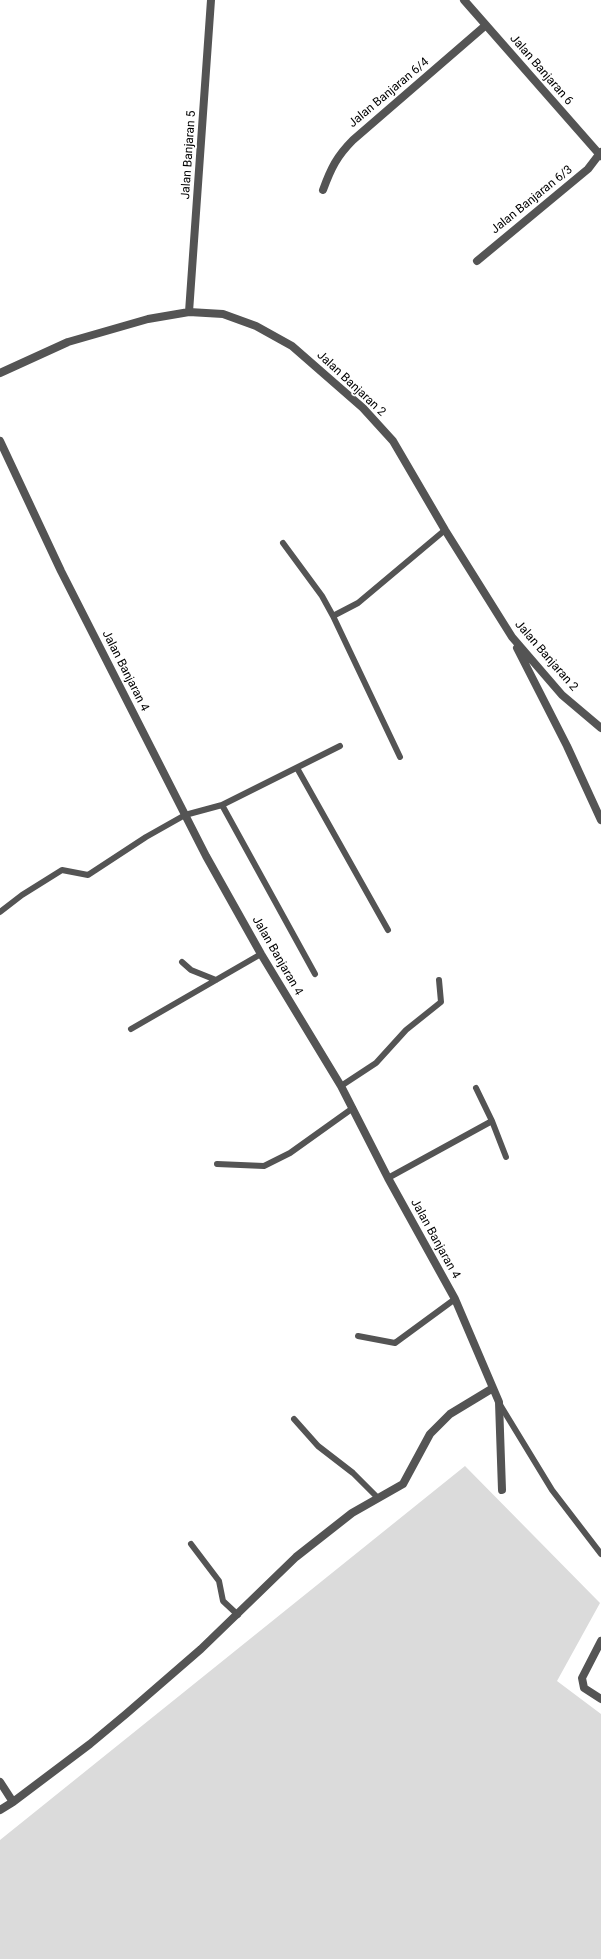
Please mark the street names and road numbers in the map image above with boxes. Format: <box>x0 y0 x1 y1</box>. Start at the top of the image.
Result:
street label: Jalan Banjaran 6 <box>506 32 576 108</box>
street label: Jalan Banjaran 6/4 <box>346 55 432 131</box>
street label: Jalan Banjaran 5 <box>179 110 199 200</box>
street label: Jalan Banjaran 6/3 <box>488 163 576 237</box>
street label: Jalan Banjaran 2 <box>314 348 388 420</box>
street label: Jalan Banjaran 2 <box>511 618 581 694</box>
street label: Jalan Banjaran 4 <box>98 628 152 714</box>
street label: Jalan Banjaran 4 <box>249 914 305 998</box>
street label: Jalan Banjaran 4 <box>407 1197 463 1281</box>

